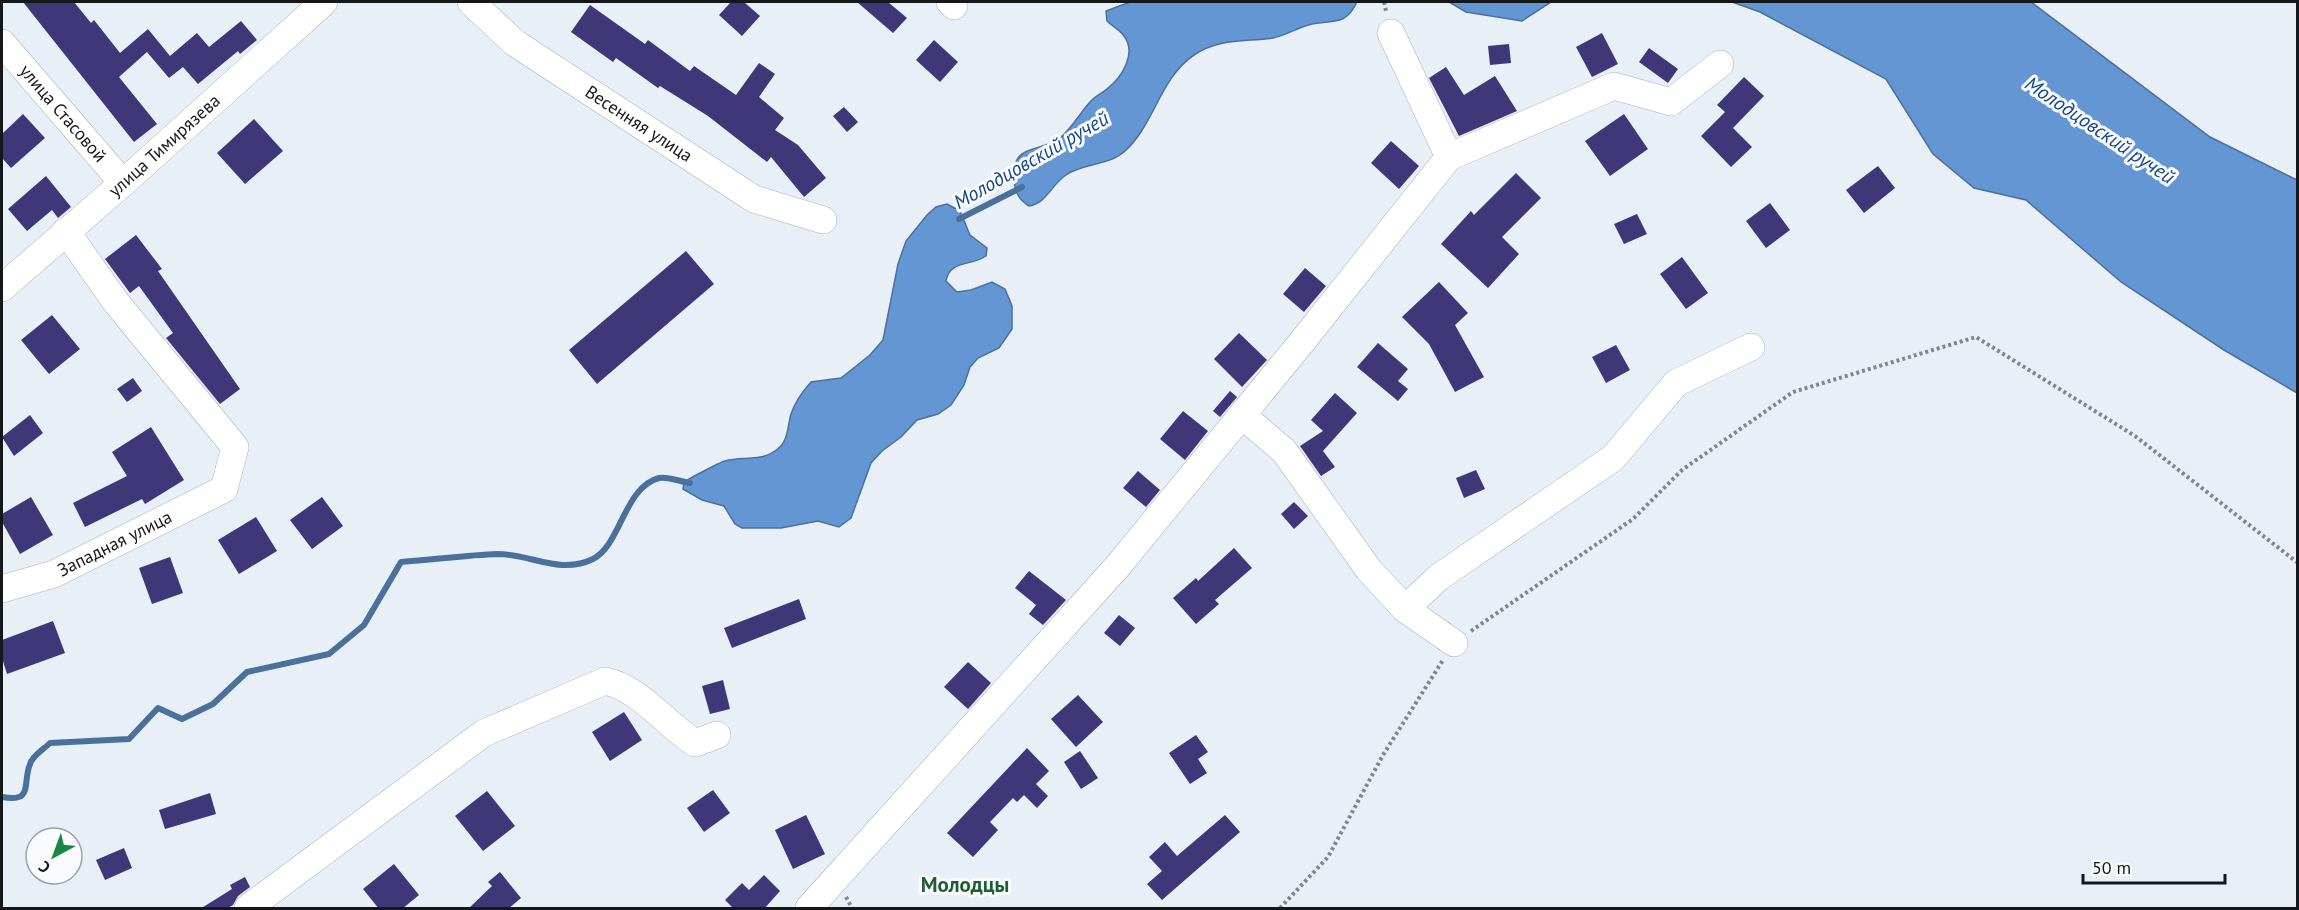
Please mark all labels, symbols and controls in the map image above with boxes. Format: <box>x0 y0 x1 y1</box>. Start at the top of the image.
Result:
street label: улица Стасовой <box>15 59 112 167</box>
water label: Молодцовский ручей <box>2020 70 2180 190</box>
street label: Весенняя улица <box>581 80 697 167</box>
street label: улица Тимирязева <box>103 89 225 202</box>
water label: Молодцовский ручей <box>949 105 1113 215</box>
street label: Западная улица <box>53 505 175 581</box>
north arrow <box>24 826 84 886</box>
scale bar <box>2083 847 2226 885</box>
text: 50 m <box>2092 856 2131 879</box>
text: С <box>34 857 54 878</box>
district label: Молодцы <box>921 871 1009 898</box>

